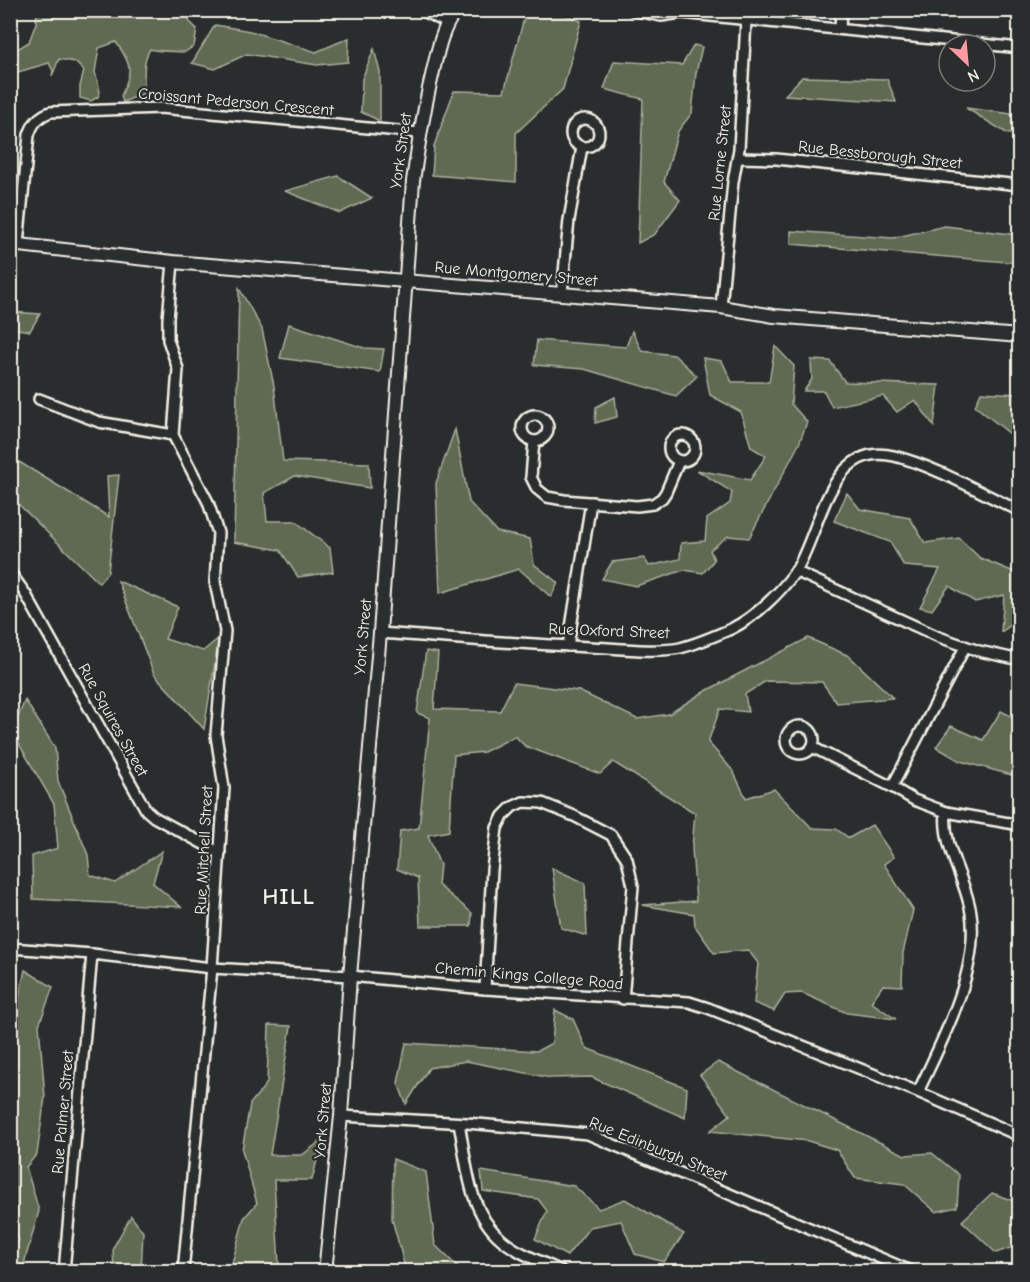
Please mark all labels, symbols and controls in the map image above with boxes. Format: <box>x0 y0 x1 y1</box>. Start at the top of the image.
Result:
north arrow <box>937 33 997 93</box>
text: N <box>965 65 982 86</box>
street label: Croissant Pederson Crescent <box>137 84 335 120</box>
street label: Rue Lorne Street <box>705 104 735 222</box>
street label: York Street <box>387 111 415 190</box>
street label: Rue Bessborough Street <box>797 137 963 173</box>
street label: Rue Montgomery Street <box>434 258 598 290</box>
street label: York Street <box>351 598 375 676</box>
street label: Rue Oxford Street <box>548 620 670 642</box>
street label: Rue Squires Street <box>75 660 152 780</box>
street label: Rue Mitchell Street <box>192 785 216 915</box>
district label: HILL <box>262 884 316 910</box>
street label: Chemin Kings College Road <box>434 959 624 993</box>
street label: Rue Palmer Street <box>49 1049 77 1175</box>
street label: York Street <box>311 1082 335 1160</box>
street label: Rue Edinburgh Street <box>587 1113 730 1185</box>

